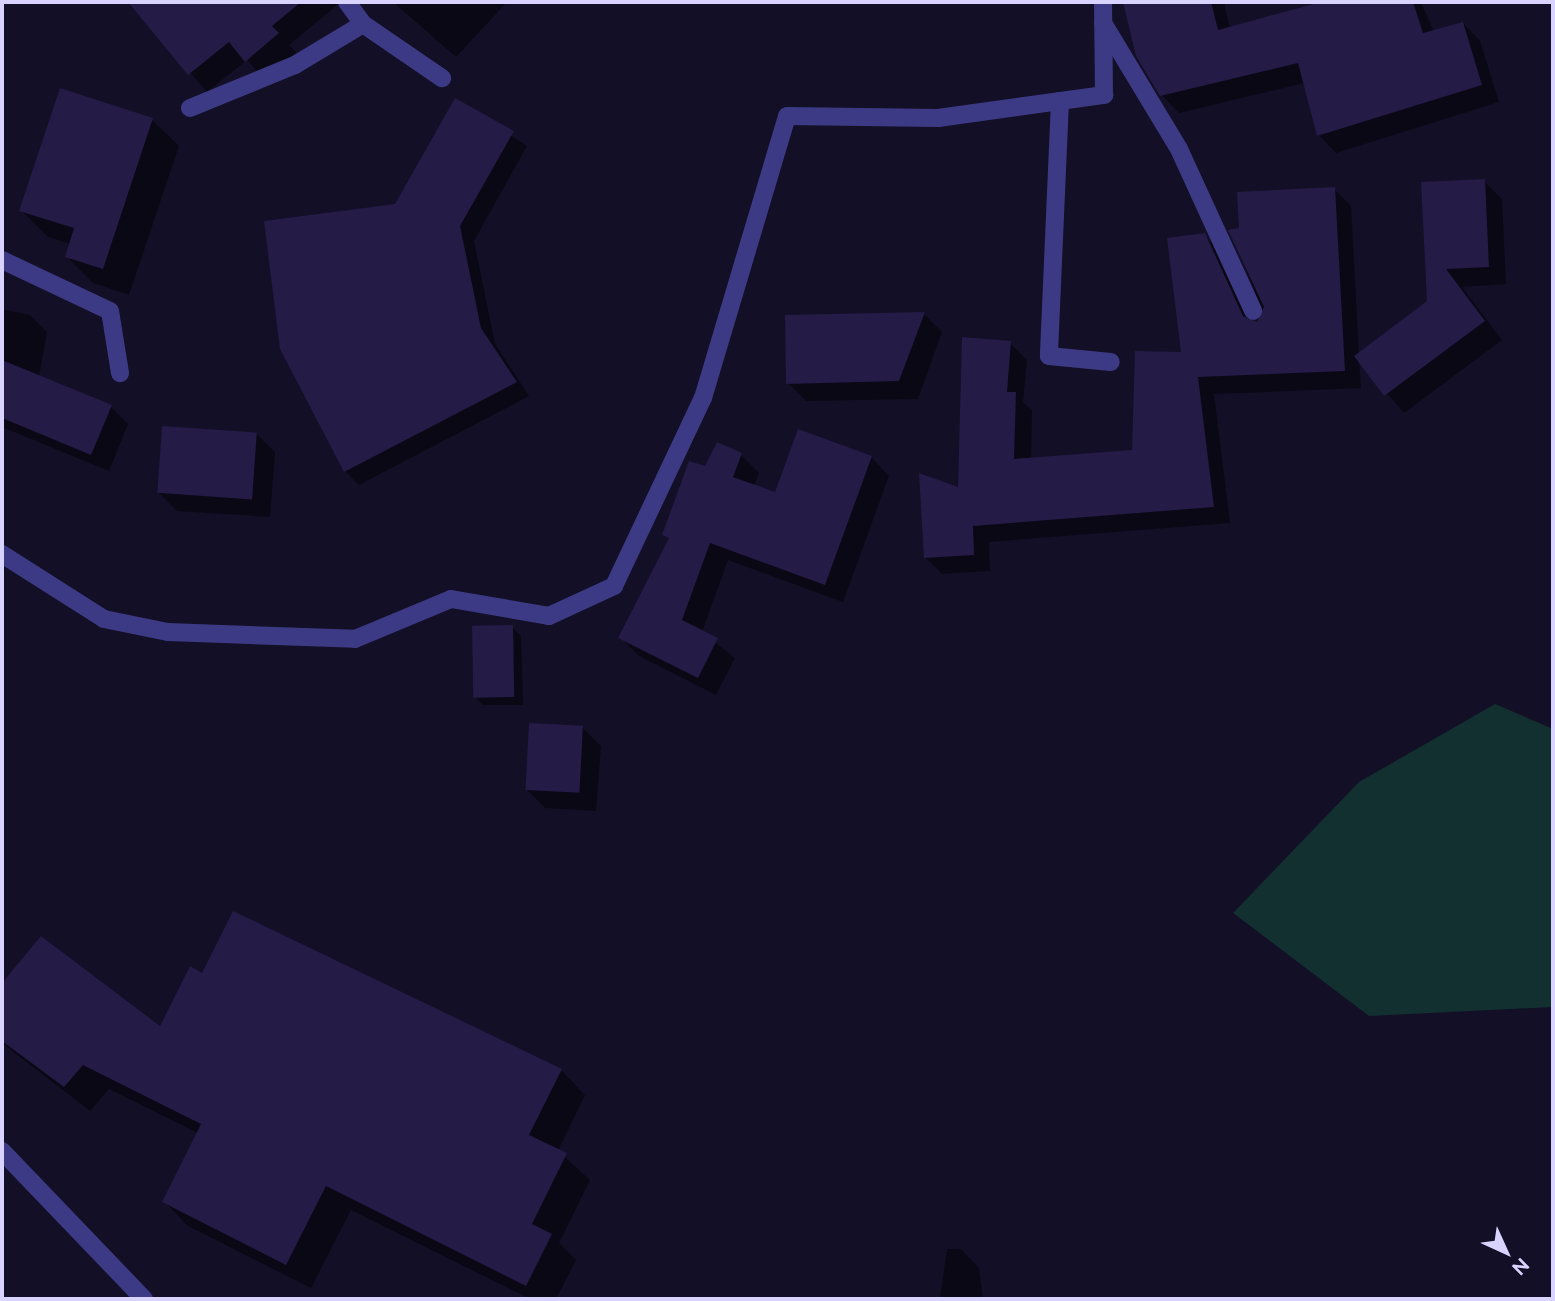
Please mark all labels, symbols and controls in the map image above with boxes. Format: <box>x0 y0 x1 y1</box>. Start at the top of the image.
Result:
north arrow <box>1471 1217 1541 1287</box>
text: N <box>1508 1254 1534 1280</box>

